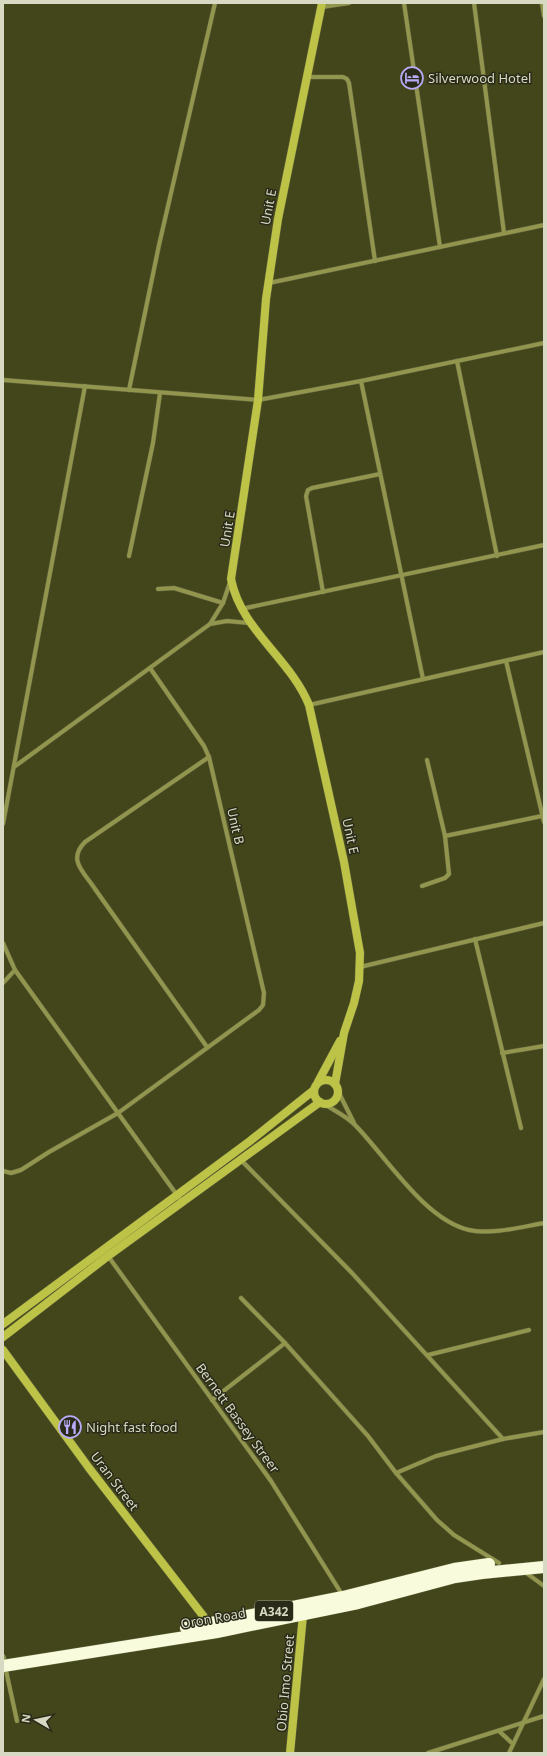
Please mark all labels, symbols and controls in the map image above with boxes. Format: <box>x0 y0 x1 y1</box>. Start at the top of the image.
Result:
hotel icon: Silverwood Hotel <box>399 65 425 91</box>
place label: Silverwood Hotel <box>428 69 531 87</box>
street label: Unit E <box>256 188 280 226</box>
street label: Unit E <box>215 510 239 548</box>
street label: Unit B <box>223 806 249 846</box>
street label: Unit E <box>338 816 364 856</box>
street label: Bernett Bassey Streer <box>192 1359 284 1477</box>
restaurant icon: Night fast food <box>57 1414 83 1440</box>
place label: Night fast food <box>86 1418 178 1436</box>
street label: Uran Street <box>87 1448 143 1514</box>
road number: A342 <box>255 1601 293 1621</box>
street label: Oron Road <box>179 1603 247 1633</box>
street label: Obio Imo Street <box>272 1634 298 1732</box>
north arrow <box>16 1700 56 1740</box>
text: N <box>18 1713 34 1724</box>

